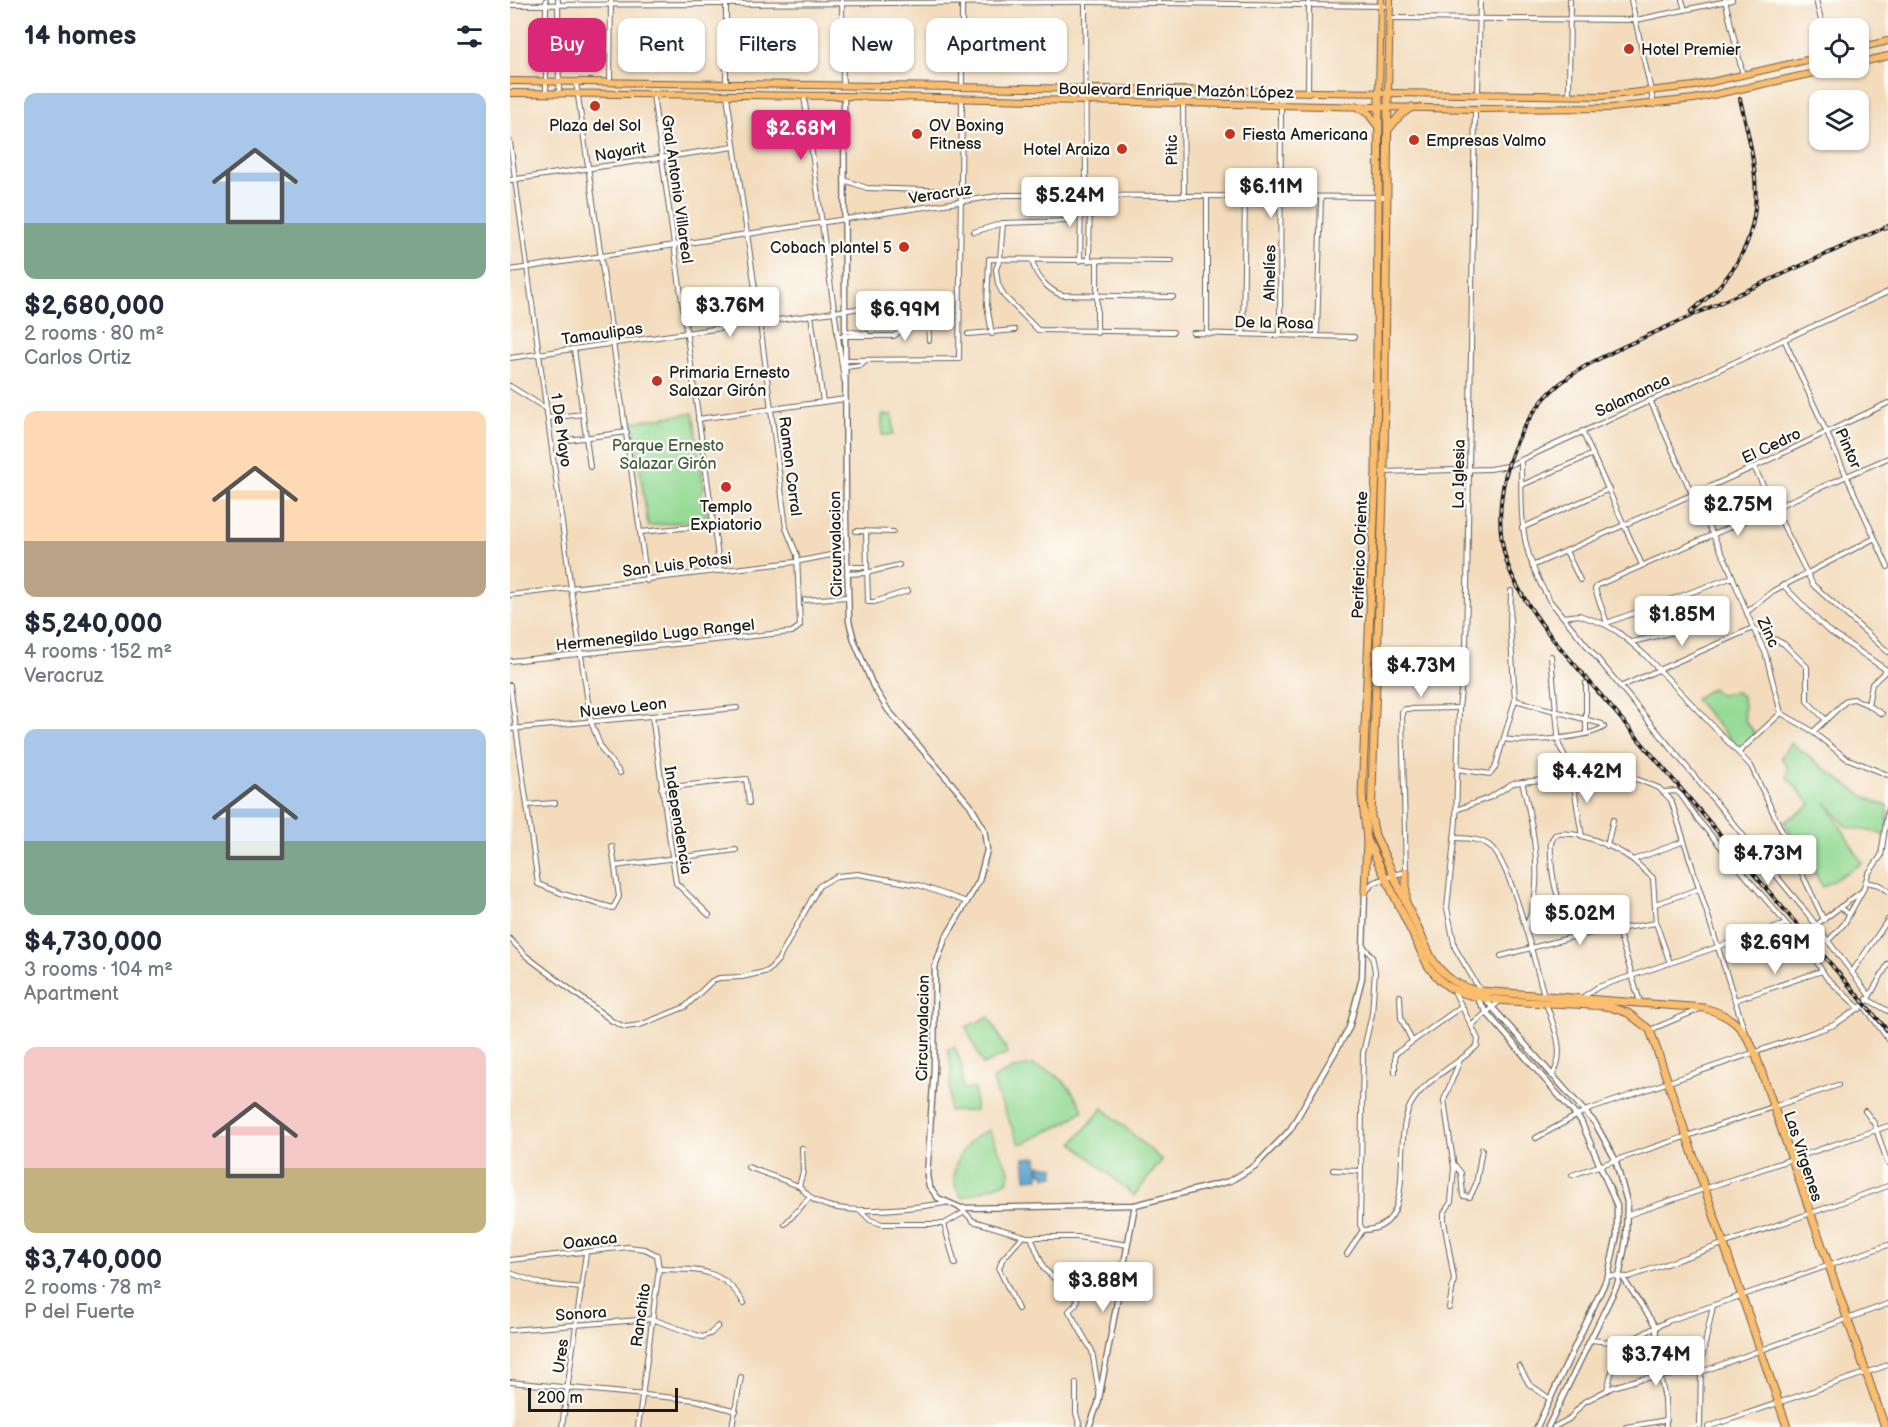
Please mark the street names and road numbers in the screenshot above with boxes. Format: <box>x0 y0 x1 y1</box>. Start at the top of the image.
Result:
street label: Boulevard Enrique Mazón López <box>1058 80 1294 103</box>
street label: Gral Antonio Villareal <box>657 114 696 265</box>
street label: Pitic <box>1163 134 1182 166</box>
street label: Nayarit <box>593 139 647 166</box>
street label: Veracruz <box>907 180 973 209</box>
street label: Alhelíes <box>1261 245 1280 301</box>
street label: De la Rosa <box>1234 313 1314 334</box>
street label: Tamaulipas <box>560 319 644 350</box>
street label: Salamanca <box>1592 371 1673 422</box>
street label: 1 De Mayo <box>546 392 575 468</box>
street label: Ramon Corral <box>774 415 805 517</box>
street label: El Cedro <box>1739 424 1804 468</box>
street label: Pintor <box>1830 425 1865 472</box>
street label: La Iglesia <box>1449 439 1470 509</box>
street label: Periferico Oriente <box>1349 490 1372 619</box>
street label: Circunvalacion <box>826 491 847 597</box>
street label: San Luis Potosi <box>622 549 733 582</box>
street label: Zinc <box>1752 614 1783 651</box>
street label: Hermenegildo Lugo Rangel <box>555 616 755 655</box>
street label: Nuevo Leon <box>579 694 668 723</box>
street label: Independencia <box>660 765 695 876</box>
street label: Circunvalacion <box>913 975 934 1081</box>
street label: Las Virgenes <box>1779 1109 1826 1204</box>
street label: Oaxaca <box>562 1229 618 1254</box>
street label: Ranchito <box>628 1282 655 1348</box>
street label: Sonora <box>555 1303 607 1326</box>
street label: Ures <box>550 1338 573 1375</box>

